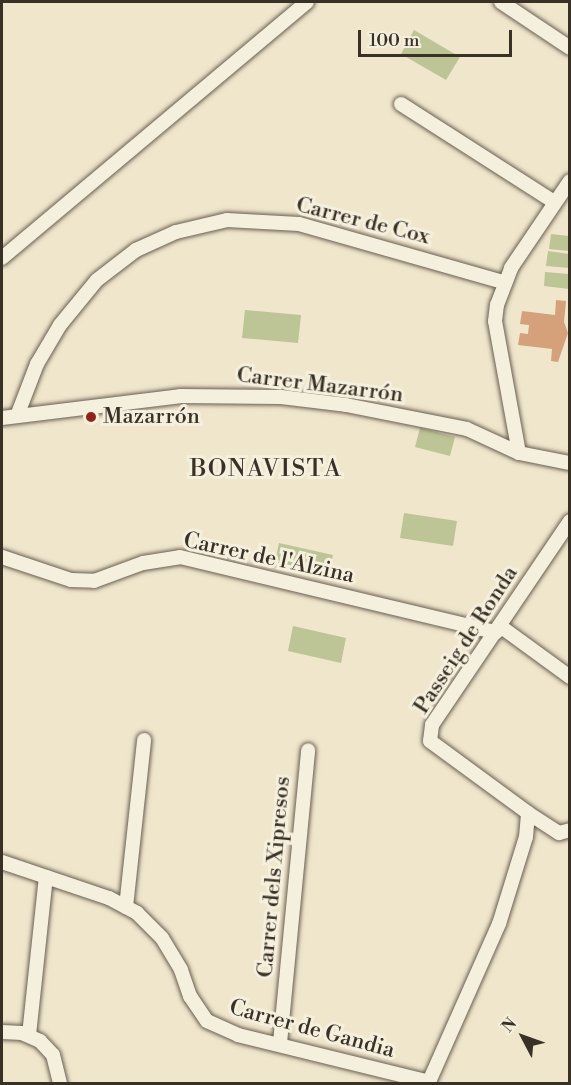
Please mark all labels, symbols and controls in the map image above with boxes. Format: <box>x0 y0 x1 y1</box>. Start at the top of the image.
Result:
scale bar <box>361 18 516 56</box>
text: 100 m <box>369 29 420 52</box>
street label: Carrer de Cox <box>293 192 433 250</box>
street label: Carrer Mazarrón <box>235 362 405 408</box>
place label: Mazarrón <box>103 404 200 430</box>
marker: Mazarrón <box>84 410 98 424</box>
district label: BONAVISTA <box>190 456 342 484</box>
street label: Carrer de l'Alzina <box>181 527 357 589</box>
street label: Passeig de Ronda <box>408 561 524 719</box>
street label: Carrer dels Xipresos <box>252 775 296 979</box>
street label: Carrer de Gandia <box>226 994 398 1064</box>
north arrow <box>493 1007 553 1067</box>
text: N <box>498 1014 521 1037</box>

